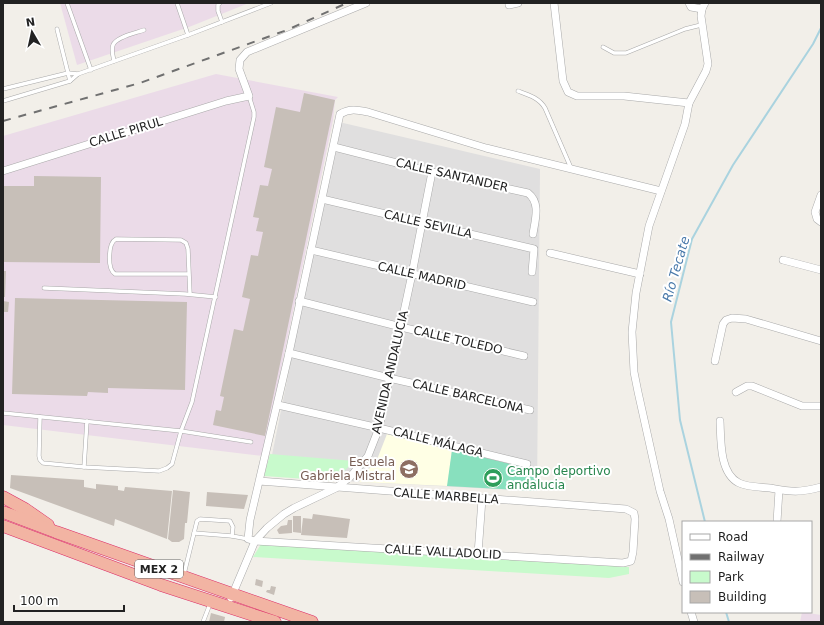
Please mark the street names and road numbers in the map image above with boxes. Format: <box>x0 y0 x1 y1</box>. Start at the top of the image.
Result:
street label: CALLE PIRUL <box>88 114 165 150</box>
street label: CALLE SANTANDER <box>394 155 510 195</box>
street label: CALLE SEVILLA <box>382 207 474 241</box>
street label: CALLE MADRID <box>376 259 468 293</box>
street label: AVENIDA ANDALUCIA <box>369 308 411 435</box>
street label: CALLE TOLEDO <box>412 323 504 357</box>
street label: CALLE BARCELONA <box>411 376 526 416</box>
street label: CALLE MÁLAGA <box>391 423 486 460</box>
street label: CALLE MARBELLA <box>393 485 500 507</box>
street label: CALLE VALLADOLID <box>384 542 502 562</box>
road number: MEX 2 <box>135 560 183 578</box>

